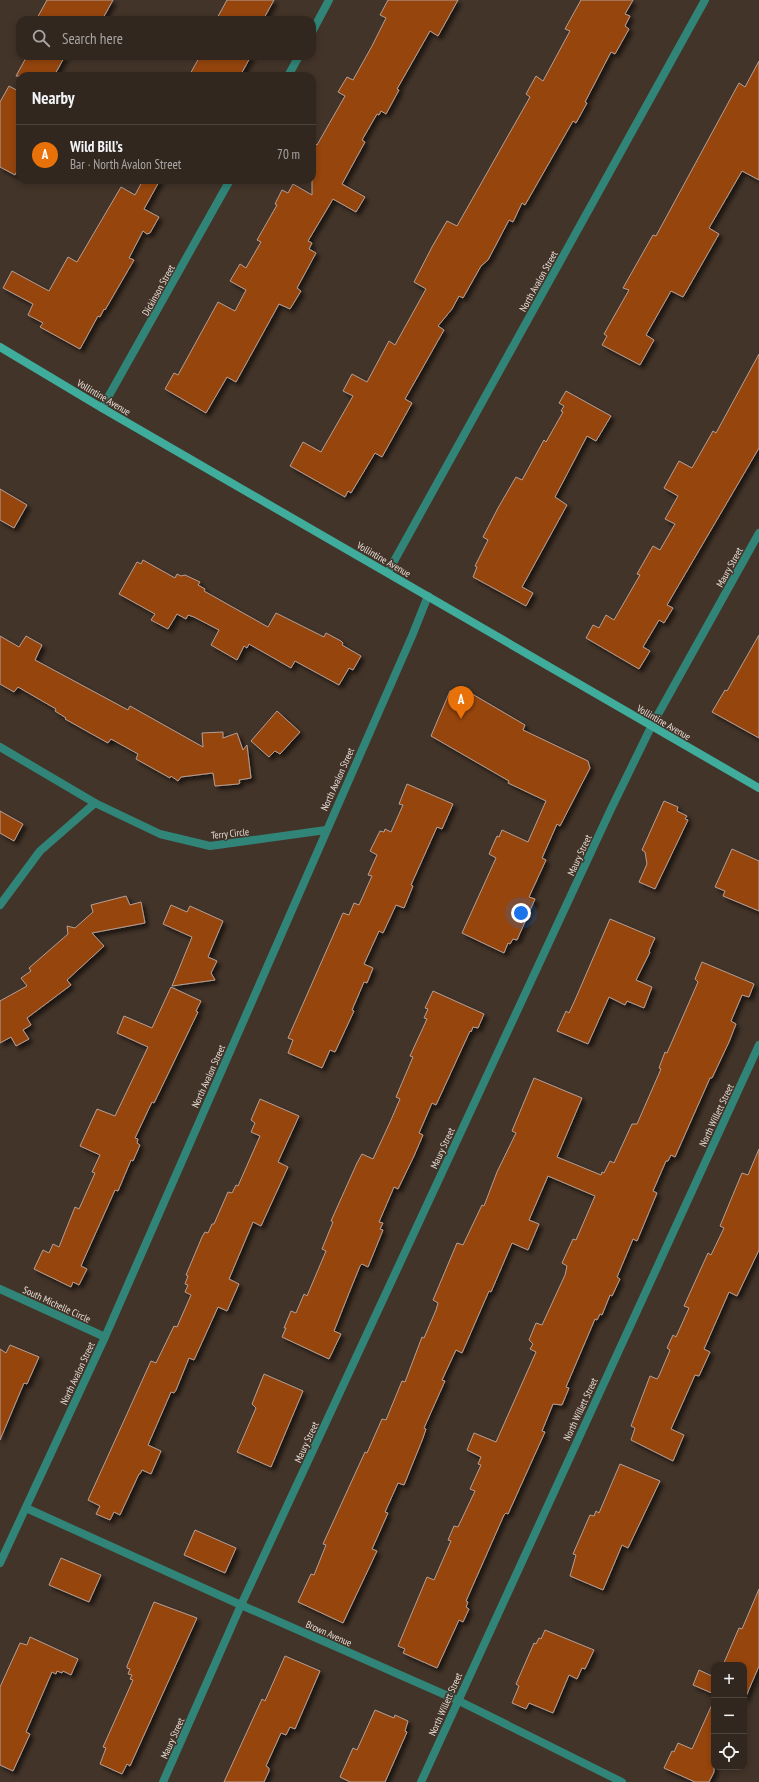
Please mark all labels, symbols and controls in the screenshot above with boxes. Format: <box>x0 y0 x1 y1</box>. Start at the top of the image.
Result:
search box <box>16 16 316 60</box>
icon: search <box>30 27 52 49</box>
text: Search here <box>62 29 123 48</box>
text: Nearby <box>32 87 75 109</box>
text: Wild Bill’s <box>70 137 123 156</box>
text: A <box>42 146 48 163</box>
text: 70 m <box>277 146 300 163</box>
text: Bar · North Avalon Street <box>70 156 181 173</box>
street label: North Avalon Street <box>516 248 561 314</box>
street label: Dickinson Street <box>139 262 178 318</box>
street label: Vollintine Avenue <box>74 376 133 419</box>
street label: Vollintine Avenue <box>354 538 413 580</box>
street label: Maury Street <box>713 545 746 590</box>
pin: A <box>448 686 474 719</box>
street label: Vollintine Avenue <box>634 701 693 743</box>
street label: North Avalon Street <box>318 745 357 813</box>
street label: Terry Circle <box>210 825 250 842</box>
street label: Maury Street <box>564 832 595 878</box>
your location <box>511 903 531 923</box>
street label: North Avalon Street <box>189 1042 228 1110</box>
street label: North Willett Street <box>696 1082 737 1149</box>
street label: Maury Street <box>427 1125 458 1171</box>
street label: South Michelle Circle <box>21 1283 93 1326</box>
street label: North Avalon Street <box>57 1339 98 1407</box>
street label: North Willett Street <box>560 1376 601 1443</box>
street label: Maury Street <box>291 1419 322 1465</box>
street label: Brown Avenue <box>304 1618 354 1649</box>
map controls <box>711 1662 747 1770</box>
button: + <box>711 1662 747 1698</box>
street label: North Willett Street <box>426 1670 465 1738</box>
button: − <box>711 1698 747 1734</box>
street label: Maury Street <box>158 1715 187 1761</box>
button: locate <box>711 1734 747 1770</box>

